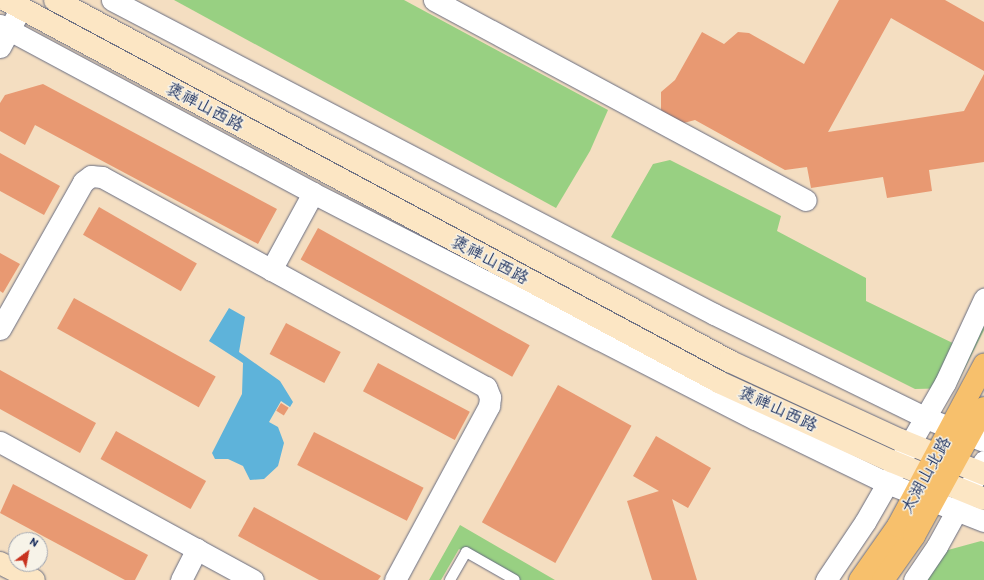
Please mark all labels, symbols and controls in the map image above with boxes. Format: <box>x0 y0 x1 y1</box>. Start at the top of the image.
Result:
street label: 褒禅山西路 <box>163 78 247 136</box>
street label: 褒禅山西路 <box>448 231 532 289</box>
street label: 褒禅山西路 <box>735 382 821 436</box>
street label: 太湖山北路 <box>896 433 956 517</box>
north arrow <box>8 532 48 572</box>
text: N <box>27 535 41 550</box>

